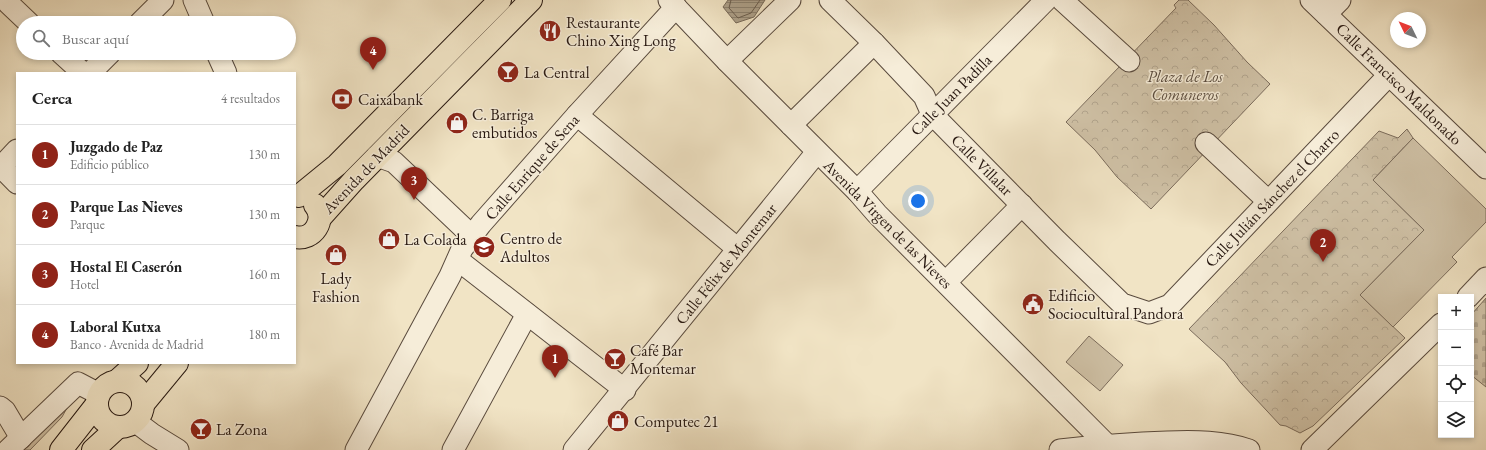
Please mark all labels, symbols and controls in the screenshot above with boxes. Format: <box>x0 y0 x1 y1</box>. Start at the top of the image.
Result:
place label: Restaurante Chino Xing Long <box>566 12 677 51</box>
north arrow <box>1390 12 1426 48</box>
search box <box>16 16 296 60</box>
restaurant icon: Restaurante Chino Xing Long <box>537 18 563 44</box>
street label: Calle Francisco Maldonado <box>1332 18 1467 150</box>
icon: search <box>30 27 52 49</box>
text: Buscar aquí <box>62 29 129 48</box>
pin: 4 <box>360 37 386 70</box>
street label: Calle Juan Padilla <box>906 49 997 140</box>
bar icon: La Central <box>495 59 521 85</box>
place label: La Central <box>524 62 590 83</box>
park label: Plaza de Los Comuneros <box>1147 66 1223 105</box>
bank icon: Caixabank <box>329 86 355 112</box>
text: Cerca <box>32 87 72 109</box>
place label: Caixabank <box>358 89 423 110</box>
text: 4 resultados <box>221 90 280 107</box>
place label: C. Barriga embutidos <box>472 104 538 143</box>
street label: Calle Enrique de Sena <box>480 109 584 224</box>
shop icon: C. Barriga embutidos <box>444 110 470 136</box>
street label: Avenida de Madrid <box>317 119 415 219</box>
street label: Calle Julián Sánchez el Charro <box>1200 124 1344 272</box>
street label: Calle Villalar <box>947 130 1018 201</box>
text: Juzgado de Paz <box>70 137 163 156</box>
text: 1 <box>42 146 48 163</box>
text: 130 m <box>249 146 280 163</box>
street label: Avenida Virgen de las Nieves <box>818 154 957 293</box>
text: Edificio público <box>70 156 149 173</box>
pin: 3 <box>401 167 427 200</box>
your location <box>908 191 928 211</box>
text: Parque Las Nieves <box>70 197 183 216</box>
street label: Calle Félix de Montemar <box>671 199 782 329</box>
text: 2 <box>42 206 48 223</box>
text: 130 m <box>249 206 280 223</box>
text: Parque <box>70 216 105 233</box>
shop icon: La Colada <box>376 226 402 252</box>
place label: Centro de Adultos <box>499 228 562 267</box>
place label: La Colada <box>404 229 467 250</box>
pin: 2 <box>1310 229 1336 262</box>
school or university icon: Centro de Adultos <box>471 234 497 260</box>
shop icon: Lady Fashion <box>323 242 349 268</box>
text: Hostal El Caserón <box>70 257 182 276</box>
text: 3 <box>42 266 48 283</box>
text: 160 m <box>249 266 280 283</box>
place label: Lady Fashion <box>312 268 360 307</box>
text: Hotel <box>70 276 99 293</box>
place label: Edificio Sociocultural Pandora <box>1048 285 1184 324</box>
public building icon: Edificio Sociocultural Pandora <box>1020 291 1046 317</box>
map controls <box>1438 294 1474 438</box>
button: + <box>1438 294 1474 330</box>
text: Laboral Kutxa <box>70 317 161 336</box>
text: 4 <box>42 326 48 343</box>
text: 180 m <box>249 326 280 343</box>
button: − <box>1438 330 1474 366</box>
text: Banco · Avenida de Madrid <box>70 336 203 353</box>
place label: Café Bar Montemar <box>630 340 697 379</box>
pin: 1 <box>542 345 568 378</box>
bar icon: Café Bar Montemar <box>602 346 628 372</box>
button: locate <box>1438 366 1474 402</box>
button: layers <box>1438 402 1474 438</box>
shop icon: Computec 21 <box>605 408 631 434</box>
place label: Computec 21 <box>634 411 719 432</box>
bar icon: La Zona <box>188 416 214 442</box>
place label: La Zona <box>216 419 268 440</box>

